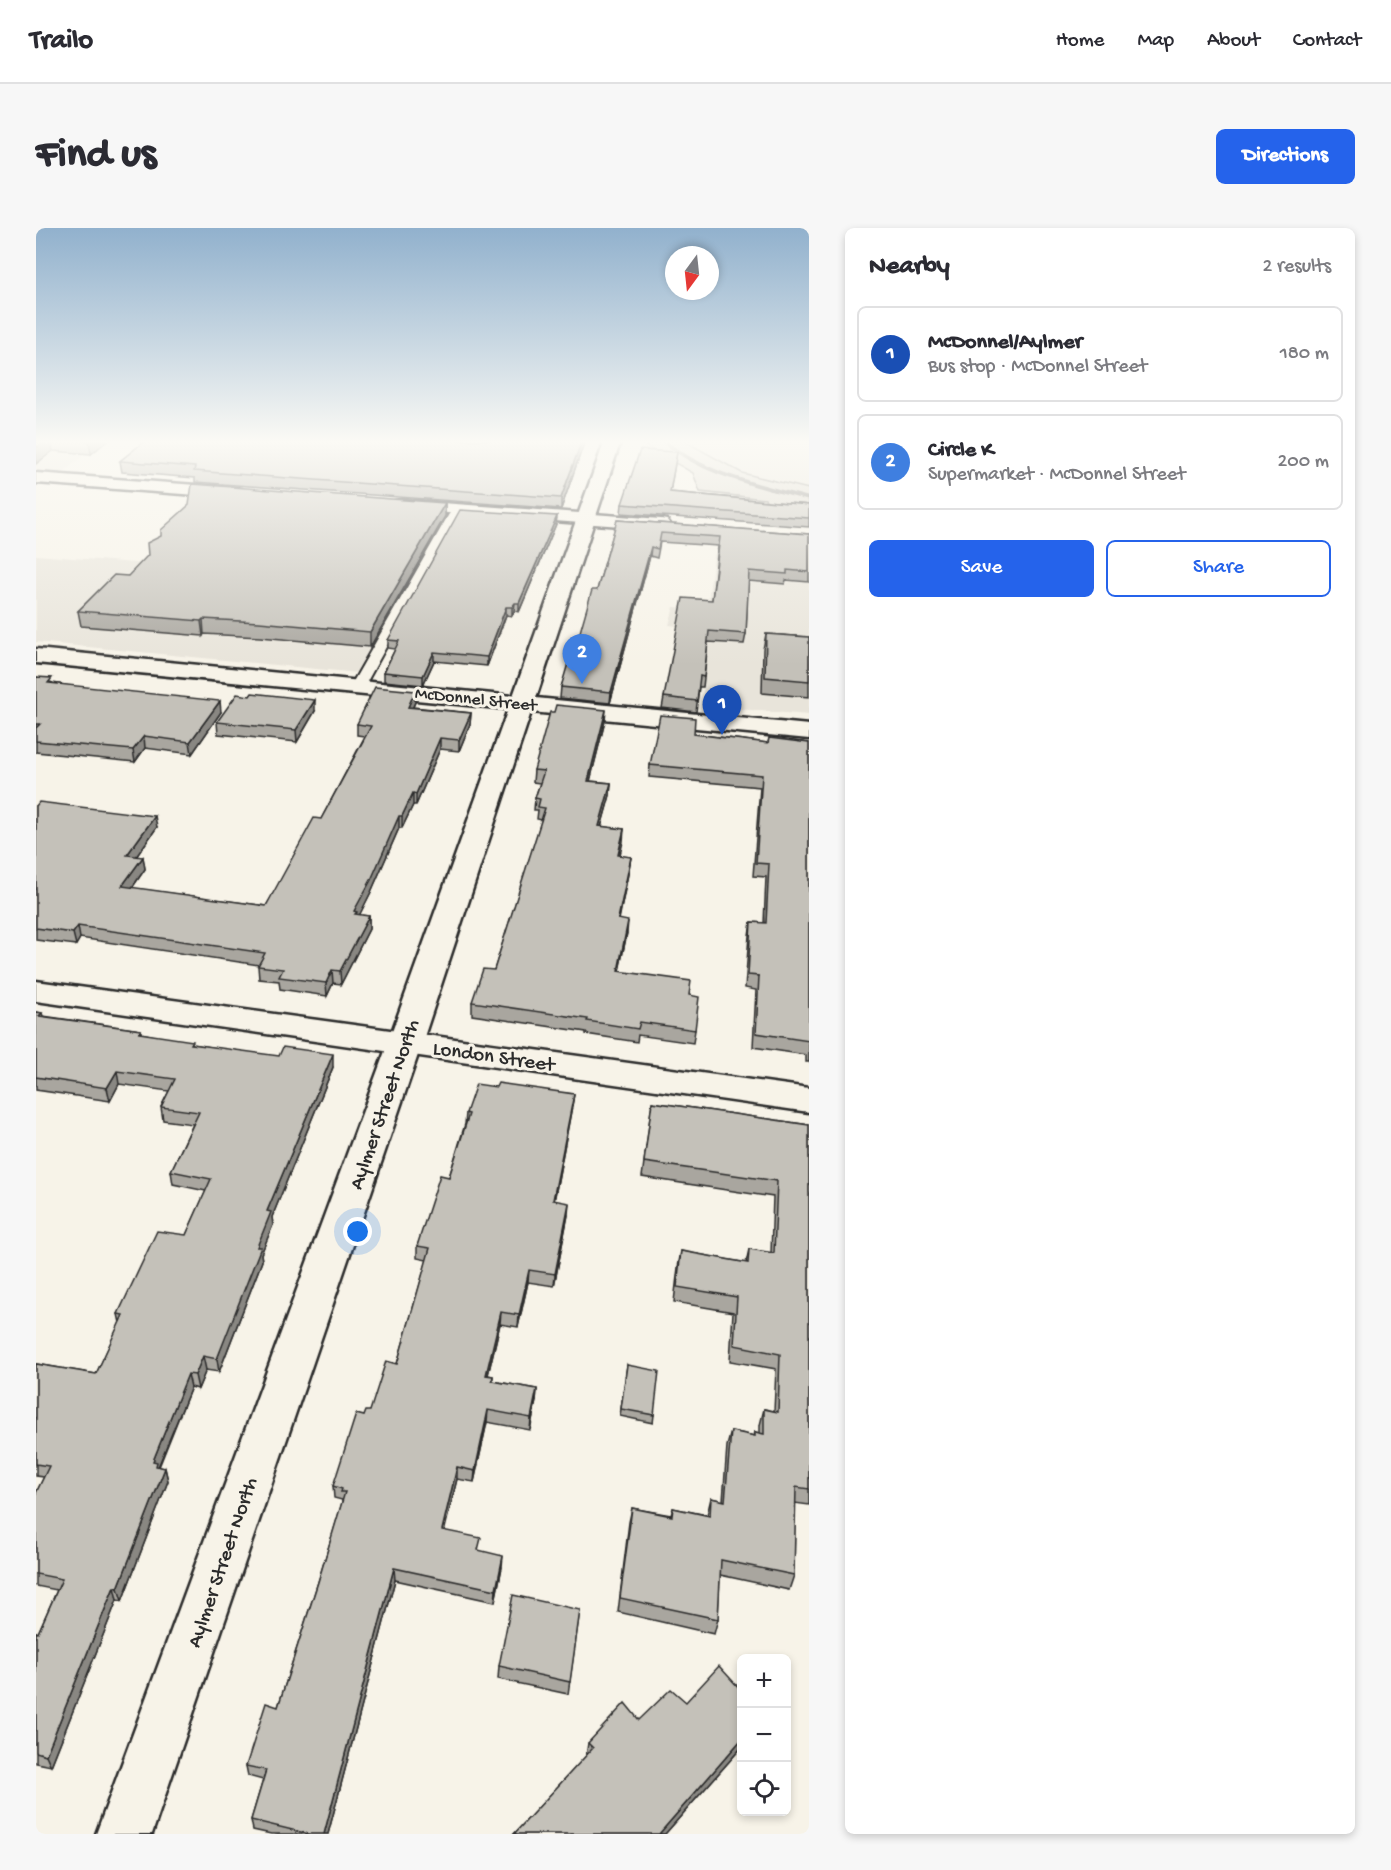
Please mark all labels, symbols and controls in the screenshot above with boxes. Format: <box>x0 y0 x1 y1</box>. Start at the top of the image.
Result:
text: Trailo <box>30 25 93 58</box>
text: Home <box>1056 29 1104 54</box>
text: Map <box>1137 29 1174 54</box>
text: About <box>1207 29 1260 54</box>
text: Contact <box>1293 29 1361 54</box>
button: Directions <box>1216 129 1355 184</box>
text: Find us <box>36 132 156 181</box>
north arrow <box>665 246 719 300</box>
text: Nearby <box>869 252 950 283</box>
text: 2 results <box>1262 256 1331 279</box>
text: McDonnel/Aylmer <box>928 330 1082 356</box>
text: 1 <box>886 343 895 366</box>
text: 180 m <box>1280 343 1329 366</box>
text: Bus stop · McDonnel Street <box>928 356 1147 379</box>
text: Circle K <box>928 438 993 464</box>
text: 2 <box>886 451 895 474</box>
text: 200 m <box>1278 451 1329 474</box>
text: Supermarket · McDonnel Street <box>928 464 1185 487</box>
button: Save <box>869 540 1094 597</box>
button: Share <box>1106 540 1331 597</box>
pin: 2 <box>562 634 602 684</box>
street label: McDonnel Street <box>414 684 539 717</box>
pin: 1 <box>702 686 742 735</box>
street label: Aylmer Street North <box>345 1017 427 1194</box>
street label: London Street <box>431 1038 558 1080</box>
your location <box>343 1217 372 1246</box>
street label: Aylmer Street North <box>183 1475 265 1652</box>
map controls <box>737 1654 791 1816</box>
button: + <box>737 1654 791 1708</box>
button: − <box>737 1708 791 1762</box>
button: locate <box>737 1762 791 1816</box>

